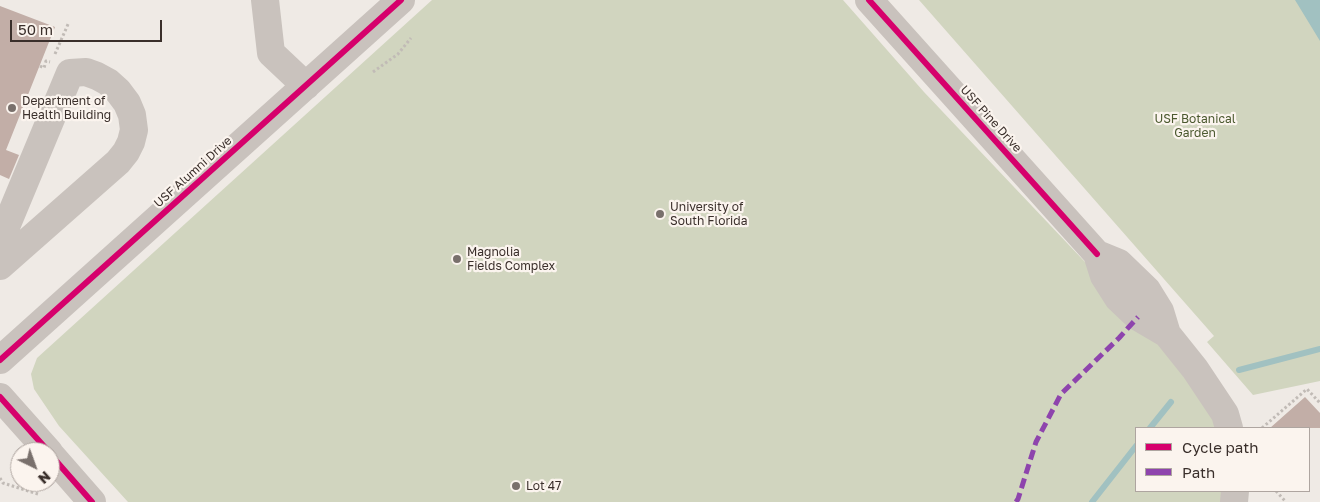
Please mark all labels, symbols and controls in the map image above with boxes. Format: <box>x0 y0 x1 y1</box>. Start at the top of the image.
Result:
scale bar <box>12 10 165 42</box>
text: 50 m <box>18 20 53 38</box>
street label: USF Pine Drive <box>957 83 1025 155</box>
place label: Department of Health Building <box>22 94 111 122</box>
marker: Department of Health Building <box>6 102 18 114</box>
park label: USF Botanical Garden <box>1154 112 1236 140</box>
street label: USF Alumni Drive <box>151 133 235 211</box>
place label: University of South Florida <box>670 200 747 228</box>
marker: University of South Florida <box>654 208 666 220</box>
place label: Magnolia Fields Complex <box>467 245 555 273</box>
marker: Magnolia Fields Complex <box>451 253 463 265</box>
legend <box>1135 427 1310 492</box>
text: Cycle path <box>1182 438 1258 456</box>
north arrow <box>10 442 60 492</box>
text: Path <box>1182 463 1215 481</box>
text: N <box>35 468 54 488</box>
place label: Lot 47 <box>526 479 561 493</box>
marker: Lot 47 <box>510 480 522 492</box>

